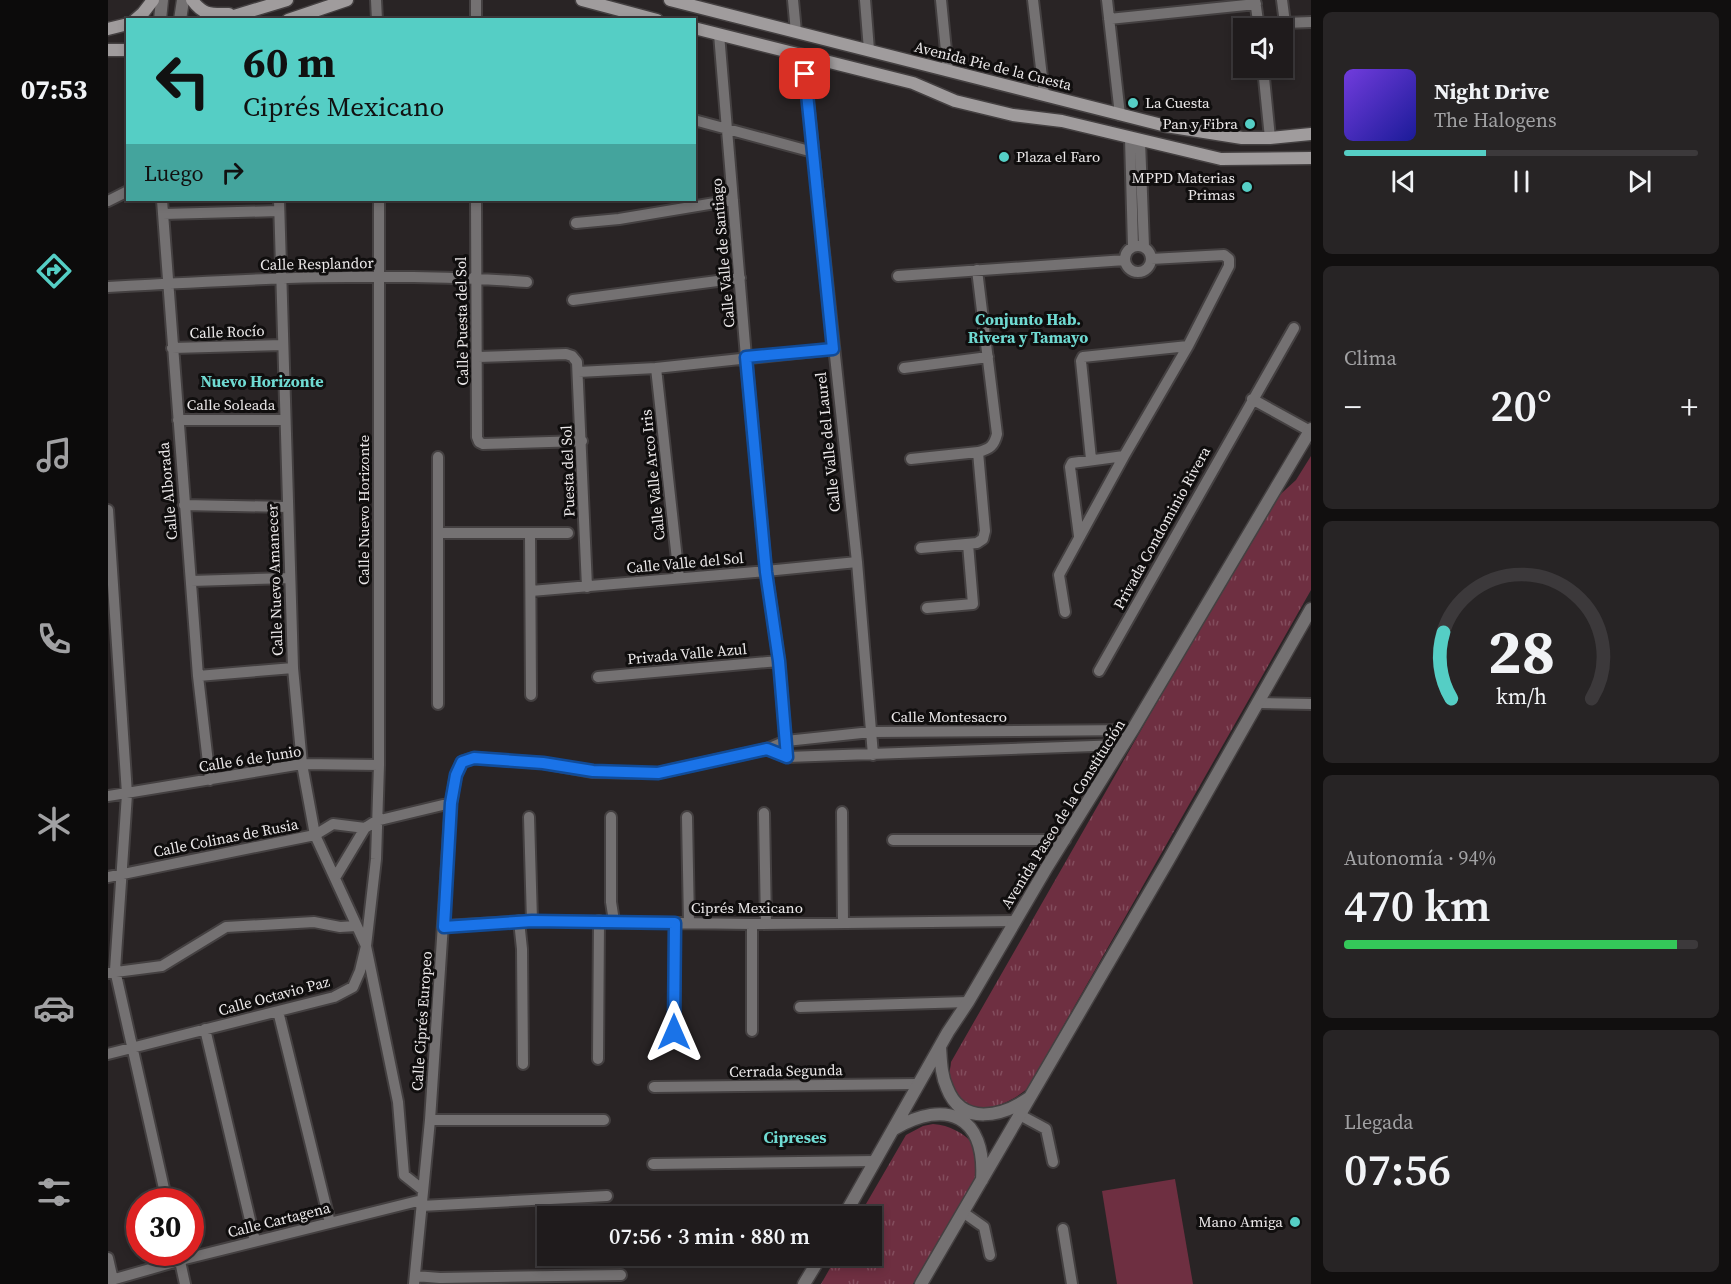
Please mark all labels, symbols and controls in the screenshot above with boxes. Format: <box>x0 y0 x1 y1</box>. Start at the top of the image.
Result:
map controls <box>1233 18 1293 78</box>
button: sound <box>1233 18 1293 78</box>
text: 60 m <box>243 33 336 91</box>
street label: Avenida Pie de la Cuesta <box>912 36 1074 95</box>
icon: left <box>144 42 222 120</box>
pin <box>779 48 830 99</box>
icon: arrive <box>788 57 821 90</box>
text: 07:53 <box>21 71 87 108</box>
text: Night Drive <box>1434 76 1549 106</box>
text: Ciprés Mexicano <box>243 88 444 125</box>
place label: La Cuesta <box>1145 92 1210 113</box>
marker: La Cuesta <box>1126 96 1140 110</box>
text: The Halogens <box>1434 106 1557 134</box>
place label: Pan y Fibra <box>1162 113 1238 134</box>
marker: Pan y Fibra <box>1243 117 1257 131</box>
place label: Plaza el Faro <box>1016 146 1100 167</box>
marker: Plaza el Faro <box>997 150 1011 164</box>
icon: right <box>216 156 249 189</box>
text: Luego <box>144 158 204 188</box>
icon: previous <box>1387 165 1420 198</box>
icon: pause <box>1505 165 1538 198</box>
icon: next <box>1623 165 1656 198</box>
place label: MPPD Materias Primas <box>1132 167 1235 205</box>
street label: Calle Valle de Santiago <box>706 177 739 329</box>
marker: MPPD Materias Primas <box>1240 180 1254 194</box>
icon: directions <box>33 250 75 292</box>
street label: Calle Resplandor <box>260 252 375 275</box>
street label: Calle Puesta del Sol <box>450 256 473 386</box>
district label: Conjunto Hab. Rivera y Tamayo <box>968 308 1088 348</box>
street label: Calle Rocío <box>189 320 265 343</box>
text: Clima <box>1344 344 1397 372</box>
district label: Nuevo Horizonte <box>200 370 324 392</box>
street label: Calle Valle del Laurel <box>810 370 845 513</box>
text: 20° <box>1490 374 1552 436</box>
text: − <box>1344 384 1362 429</box>
text: + <box>1681 384 1698 429</box>
street label: Calle Soleada <box>187 394 276 415</box>
street label: Calle Valle Arco Iris <box>635 409 670 542</box>
street label: Puesta del Sol <box>555 424 580 517</box>
icon: music <box>33 434 75 476</box>
street label: Calle Nuevo Horizonte <box>353 435 374 585</box>
street label: Calle Alborada <box>153 441 182 541</box>
street label: Privada Condominio Rivera <box>1108 442 1215 613</box>
street label: Calle Nuevo Amanecer <box>261 503 288 656</box>
street label: Calle Valle del Sol <box>625 547 745 578</box>
text: 28 <box>1487 608 1555 694</box>
icon: phone <box>33 618 75 660</box>
street label: Privada Valle Azul <box>626 638 748 669</box>
text: km/h <box>1495 682 1547 711</box>
street label: Calle Montesacro <box>891 706 1007 727</box>
street label: Avenida Paseo de la Constitución <box>995 715 1130 912</box>
street label: Calle 6 de Junio <box>197 740 303 777</box>
icon: climate <box>33 803 75 845</box>
street label: Calle Colinas de Rusia <box>152 813 300 862</box>
text: Autonomía · 94% <box>1344 844 1496 872</box>
text: 470 km <box>1344 874 1491 936</box>
street label: Ciprés Mexicano <box>691 897 803 918</box>
street label: Calle Ciprés Europeo <box>406 950 437 1092</box>
street label: Calle Octavio Paz <box>216 971 332 1020</box>
icon: car <box>33 987 75 1029</box>
position arrow <box>642 1000 706 1064</box>
street label: Cerrada Segunda <box>729 1059 843 1082</box>
text: Llegada <box>1344 1108 1414 1136</box>
district label: Cipreses <box>763 1126 827 1148</box>
text: 07:56 <box>1344 1138 1451 1200</box>
icon: filters <box>33 1171 75 1213</box>
speed limit sign: 30 <box>126 1188 204 1266</box>
street label: Calle Cartagena <box>225 1197 333 1242</box>
place label: Mano Amiga <box>1198 1211 1283 1232</box>
marker: Mano Amiga <box>1288 1215 1302 1229</box>
text: 07:56 · 3 min · 880 m <box>609 1221 810 1251</box>

